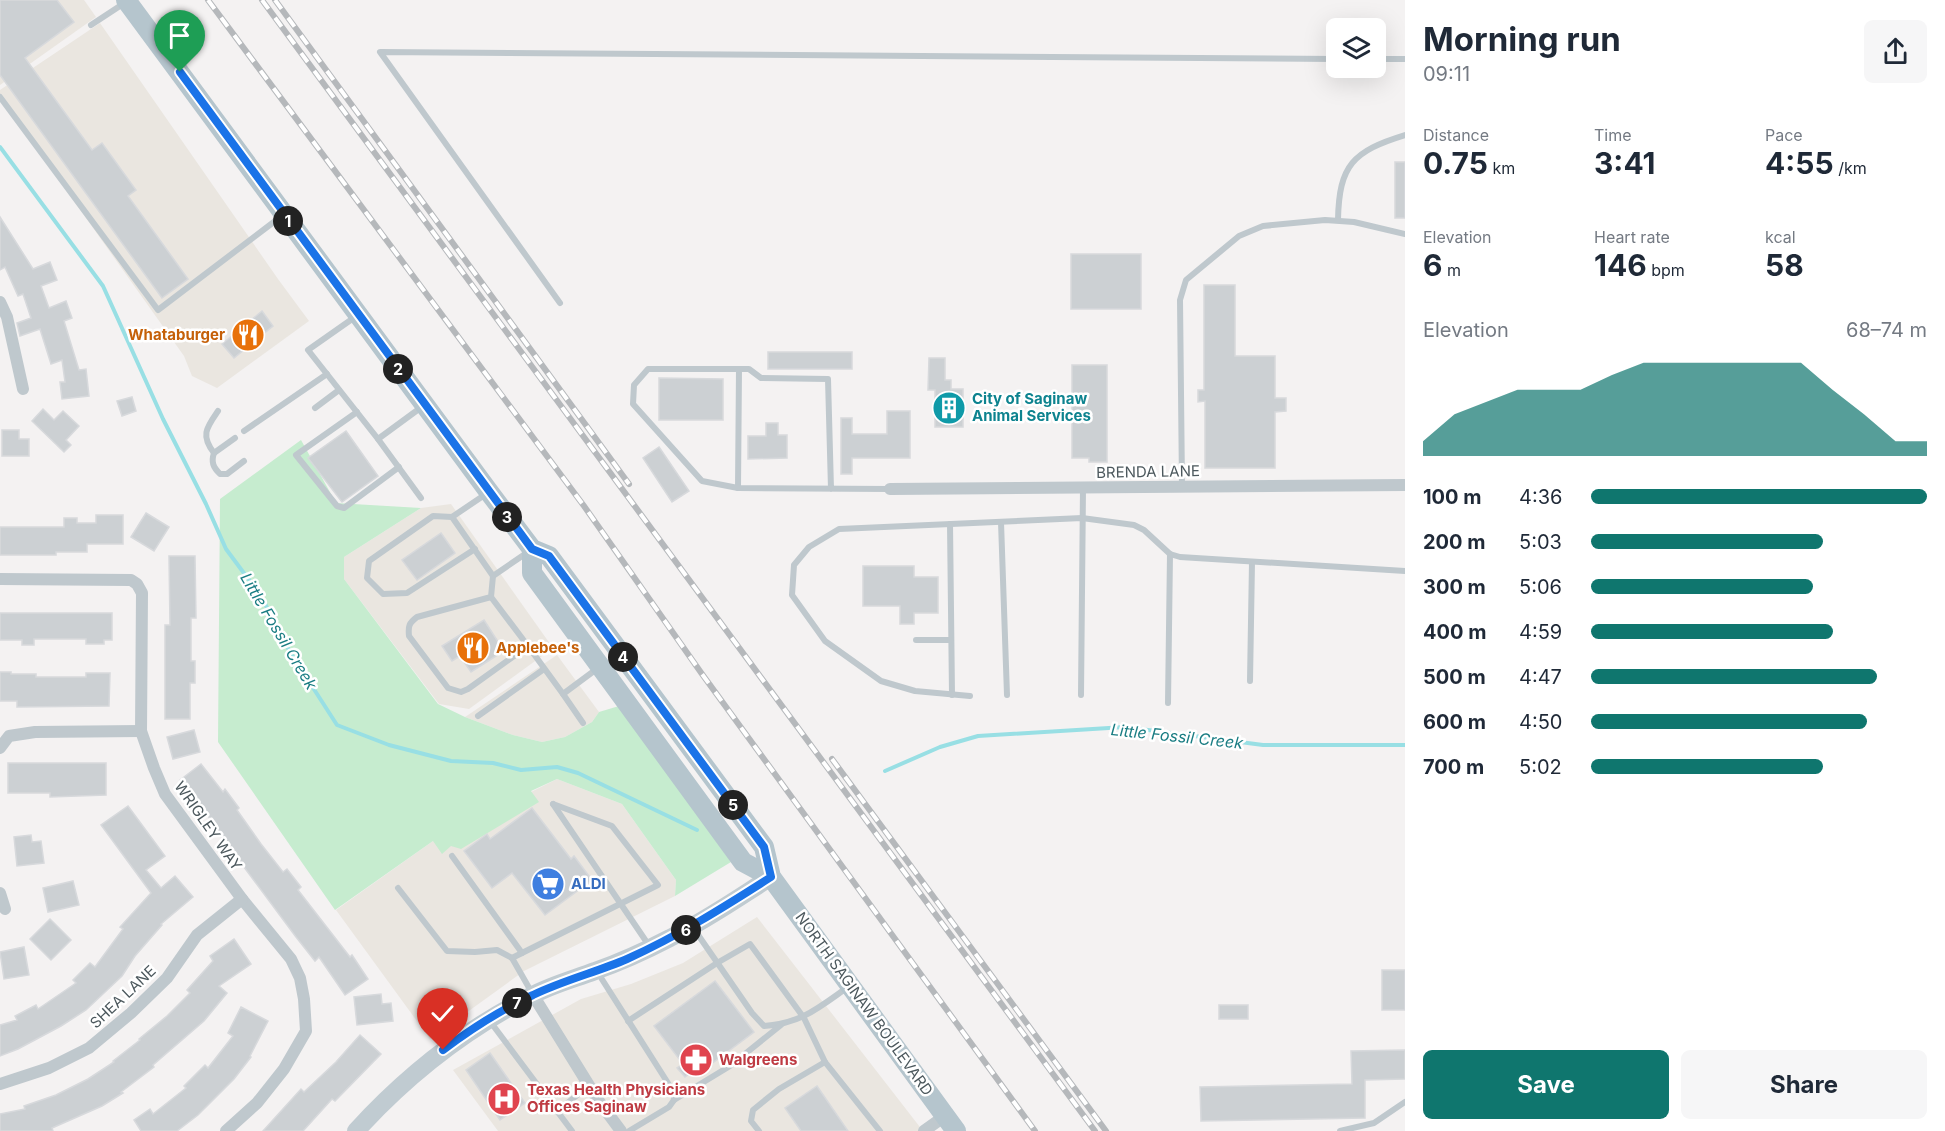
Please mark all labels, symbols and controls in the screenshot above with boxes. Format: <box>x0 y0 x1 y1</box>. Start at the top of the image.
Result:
pin <box>154 10 205 72</box>
map controls <box>1326 18 1386 78</box>
button: layers <box>1326 18 1386 78</box>
icon: arrive <box>163 19 196 52</box>
text: Morning run <box>1423 19 1621 59</box>
button: share <box>1864 20 1927 83</box>
text: 09:11 <box>1423 62 1470 86</box>
text: Distance <box>1423 125 1489 145</box>
text: Time <box>1594 125 1632 145</box>
text: Pace <box>1765 125 1803 145</box>
text: 0.75 <box>1423 145 1488 181</box>
text: 3:41 <box>1594 145 1655 181</box>
text: 4:55 <box>1765 145 1834 181</box>
text: km <box>1488 158 1515 178</box>
text: /km <box>1834 158 1867 178</box>
pin: 1 <box>273 206 303 236</box>
text: 1 <box>285 211 291 231</box>
text: Elevation <box>1423 227 1492 247</box>
text: Heart rate <box>1594 227 1670 247</box>
text: kcal <box>1765 227 1796 247</box>
text: 6 <box>1423 247 1442 283</box>
text: 146 <box>1594 247 1647 283</box>
text: 58 <box>1765 247 1804 283</box>
text: m <box>1442 260 1461 280</box>
text: bpm <box>1647 260 1685 280</box>
restaurant icon: Whataburger <box>230 317 266 353</box>
text: Elevation <box>1423 318 1509 342</box>
text: 68–74 m <box>1846 318 1927 342</box>
place label: Whataburger <box>128 325 225 344</box>
pin: 2 <box>383 354 413 384</box>
text: 2 <box>393 359 403 379</box>
place label: City of Saginaw Animal Services <box>972 389 1091 425</box>
building icon: City of Saginaw Animal Services <box>931 390 967 426</box>
street label: BRENDA LANE <box>1096 461 1200 482</box>
text: 100 m <box>1423 485 1482 509</box>
text: 4:36 <box>1519 485 1562 509</box>
pin: 3 <box>492 502 522 532</box>
text: 3 <box>502 507 512 527</box>
text: 200 m <box>1423 530 1486 554</box>
text: 5:03 <box>1519 530 1562 554</box>
water label: Little Fossil Creek <box>236 569 322 693</box>
text: 300 m <box>1423 575 1486 599</box>
text: 5:06 <box>1519 575 1562 599</box>
text: 400 m <box>1423 620 1487 644</box>
text: 4:59 <box>1519 620 1562 644</box>
restaurant icon: Applebee's <box>455 630 491 666</box>
place label: Applebee's <box>496 638 580 657</box>
pin: 4 <box>608 642 638 672</box>
text: 4 <box>618 647 628 667</box>
text: 500 m <box>1423 665 1486 689</box>
text: 4:47 <box>1519 665 1562 689</box>
text: 600 m <box>1423 710 1486 734</box>
text: 4:50 <box>1519 710 1562 734</box>
water label: Little Fossil Creek <box>1110 719 1244 753</box>
text: 700 m <box>1423 755 1484 779</box>
text: 5:02 <box>1519 755 1562 779</box>
street label: WRIGLEY WAY <box>171 777 246 874</box>
pin: 5 <box>718 790 748 820</box>
text: 5 <box>728 795 738 815</box>
supermarket icon: ALDI <box>530 866 566 902</box>
place label: ALDI <box>571 874 606 893</box>
street label: NORTH SAGINAW BOULEVARD <box>791 908 937 1099</box>
pin: 6 <box>671 915 701 945</box>
text: 6 <box>681 920 691 940</box>
street label: SHEA LANE <box>86 961 160 1032</box>
pin <box>417 988 468 1050</box>
pin: 7 <box>502 988 532 1018</box>
text: 7 <box>512 993 522 1013</box>
icon: check <box>426 997 459 1030</box>
pharmacy icon: Walgreens <box>678 1042 714 1078</box>
place label: Walgreens <box>719 1050 797 1069</box>
button: Save <box>1423 1050 1669 1119</box>
button: Share <box>1681 1050 1927 1119</box>
place label: Texas Health Physicians Offices Saginaw <box>527 1080 705 1116</box>
hospital icon: Texas Health Physicians Offices Saginaw <box>486 1081 522 1117</box>

